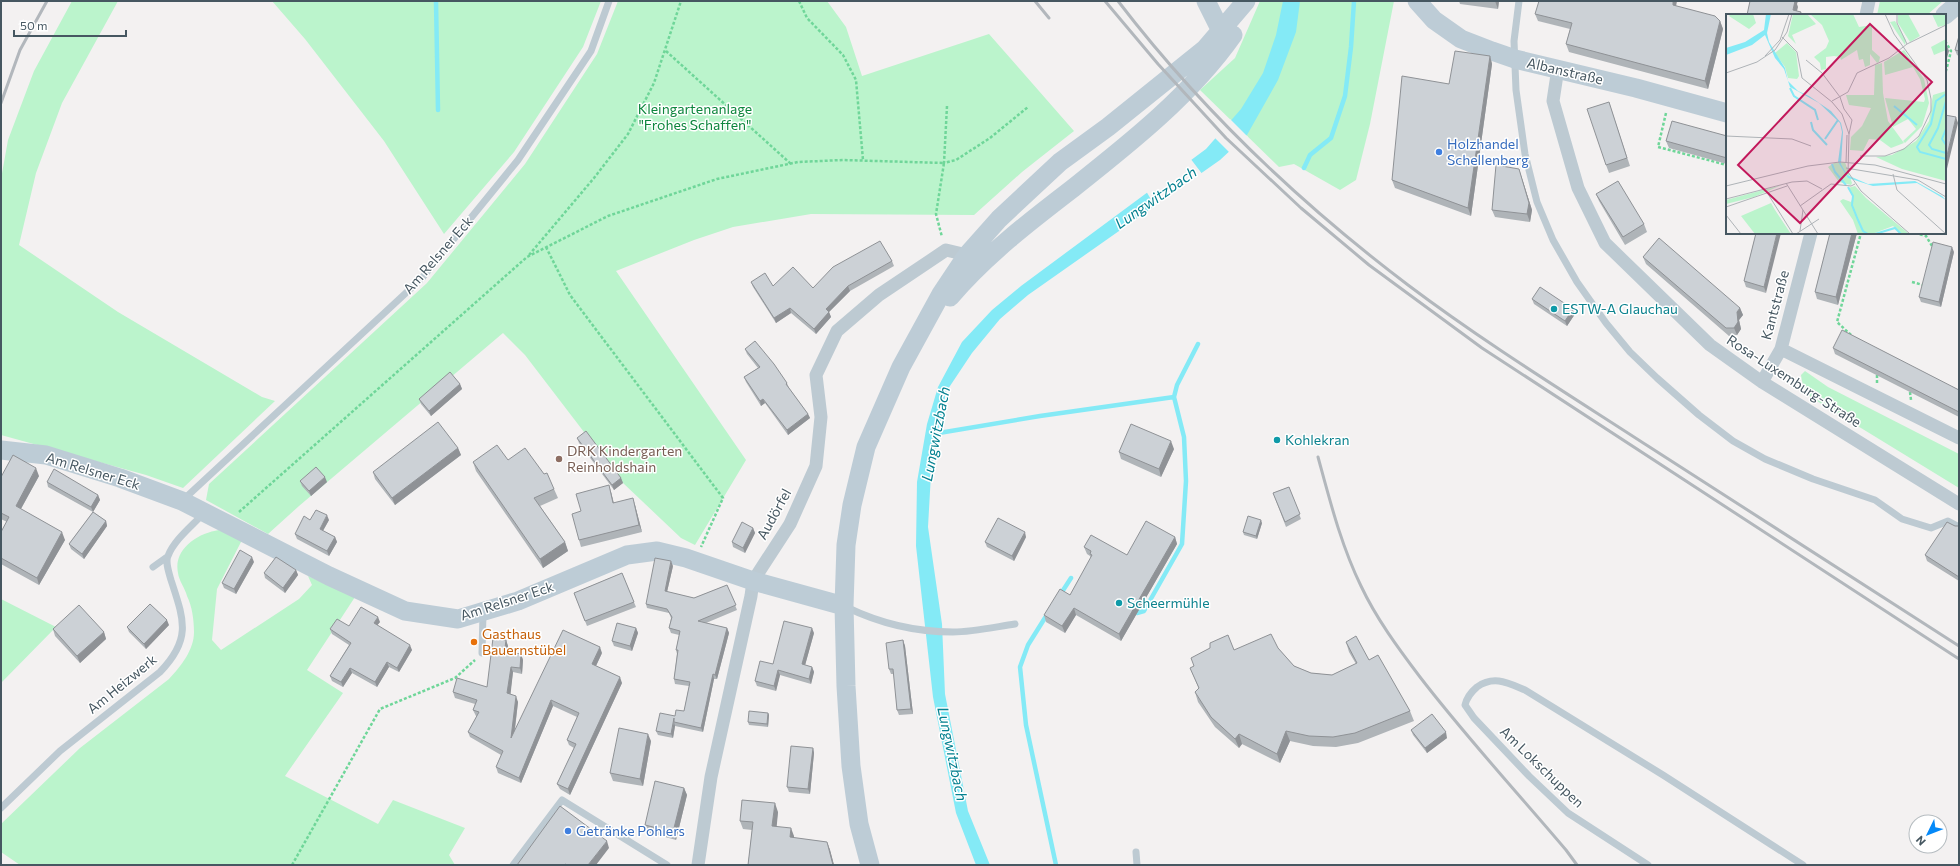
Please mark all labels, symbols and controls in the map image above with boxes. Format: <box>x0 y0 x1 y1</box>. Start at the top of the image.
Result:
scale bar <box>14 12 126 38</box>
inset map <box>1726 14 1946 234</box>
text: 50 m <box>20 18 48 32</box>
street label: Albanstraße <box>1525 54 1605 88</box>
park label: Kleingartenanlage "Frohes Schaffen" <box>638 100 752 133</box>
place label: Holzhandel Schellenberg <box>1447 135 1529 168</box>
marker: Holzhandel Schellenberg <box>1434 147 1444 157</box>
water label: Lungwitzbach <box>1111 162 1200 232</box>
street label: Am Relsner Eck <box>399 212 476 297</box>
street label: Kantstraße <box>1757 268 1792 341</box>
place label: ESTW-A Glauchau <box>1562 300 1678 317</box>
marker: ESTW-A Glauchau <box>1549 304 1559 314</box>
street label: Rosa-Luxemburg-Straße <box>1724 331 1865 430</box>
water label: Lungwitzbach <box>917 385 953 483</box>
place label: Kohlekran <box>1285 431 1350 448</box>
marker: Kohlekran <box>1272 435 1282 445</box>
place label: DRK Kindergarten Reinholdshain <box>567 442 682 475</box>
street label: Am Relsner Eck <box>44 448 143 493</box>
marker: DRK Kindergarten Reinholdshain <box>554 454 564 464</box>
street label: Audörfel <box>753 485 794 542</box>
street label: Am Relsner Eck <box>458 577 556 624</box>
place label: Scheermühle <box>1127 594 1210 611</box>
marker: Scheermühle <box>1114 598 1124 608</box>
place label: Gasthaus Bauernstübel <box>482 625 566 658</box>
marker: Gasthaus Bauernstübel <box>469 637 479 647</box>
street label: Am Heizwerk <box>83 650 160 717</box>
water label: Lungwitzbach <box>934 705 972 803</box>
street label: Am Lokschuppen <box>1497 722 1588 811</box>
north arrow <box>1908 814 1948 854</box>
place label: Getränke Pohlers <box>576 822 685 839</box>
marker: Getränke Pohlers <box>563 826 573 836</box>
text: N <box>1913 834 1928 849</box>

